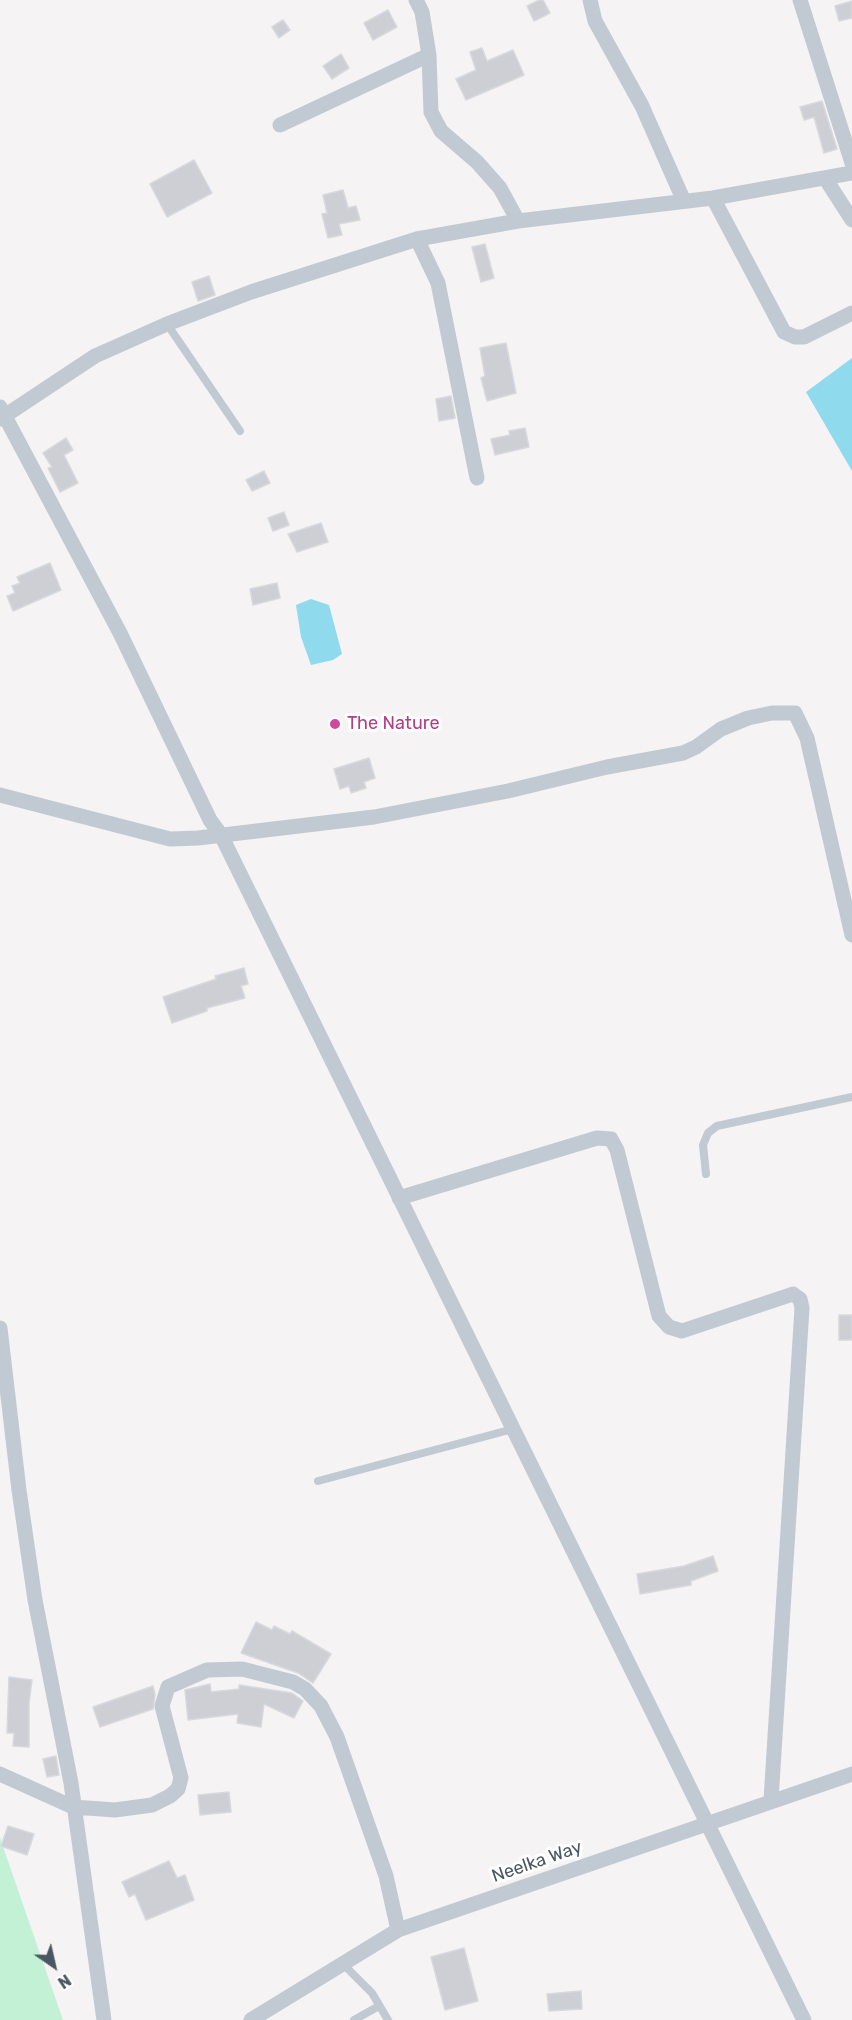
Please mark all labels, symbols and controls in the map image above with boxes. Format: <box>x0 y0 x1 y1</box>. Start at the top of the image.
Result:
place label: The Nature <box>347 713 439 735</box>
marker: The Nature <box>328 717 342 731</box>
street label: Neelka Way <box>489 1836 585 1888</box>
north arrow <box>24 1936 84 1996</box>
text: N <box>54 1970 74 1992</box>

